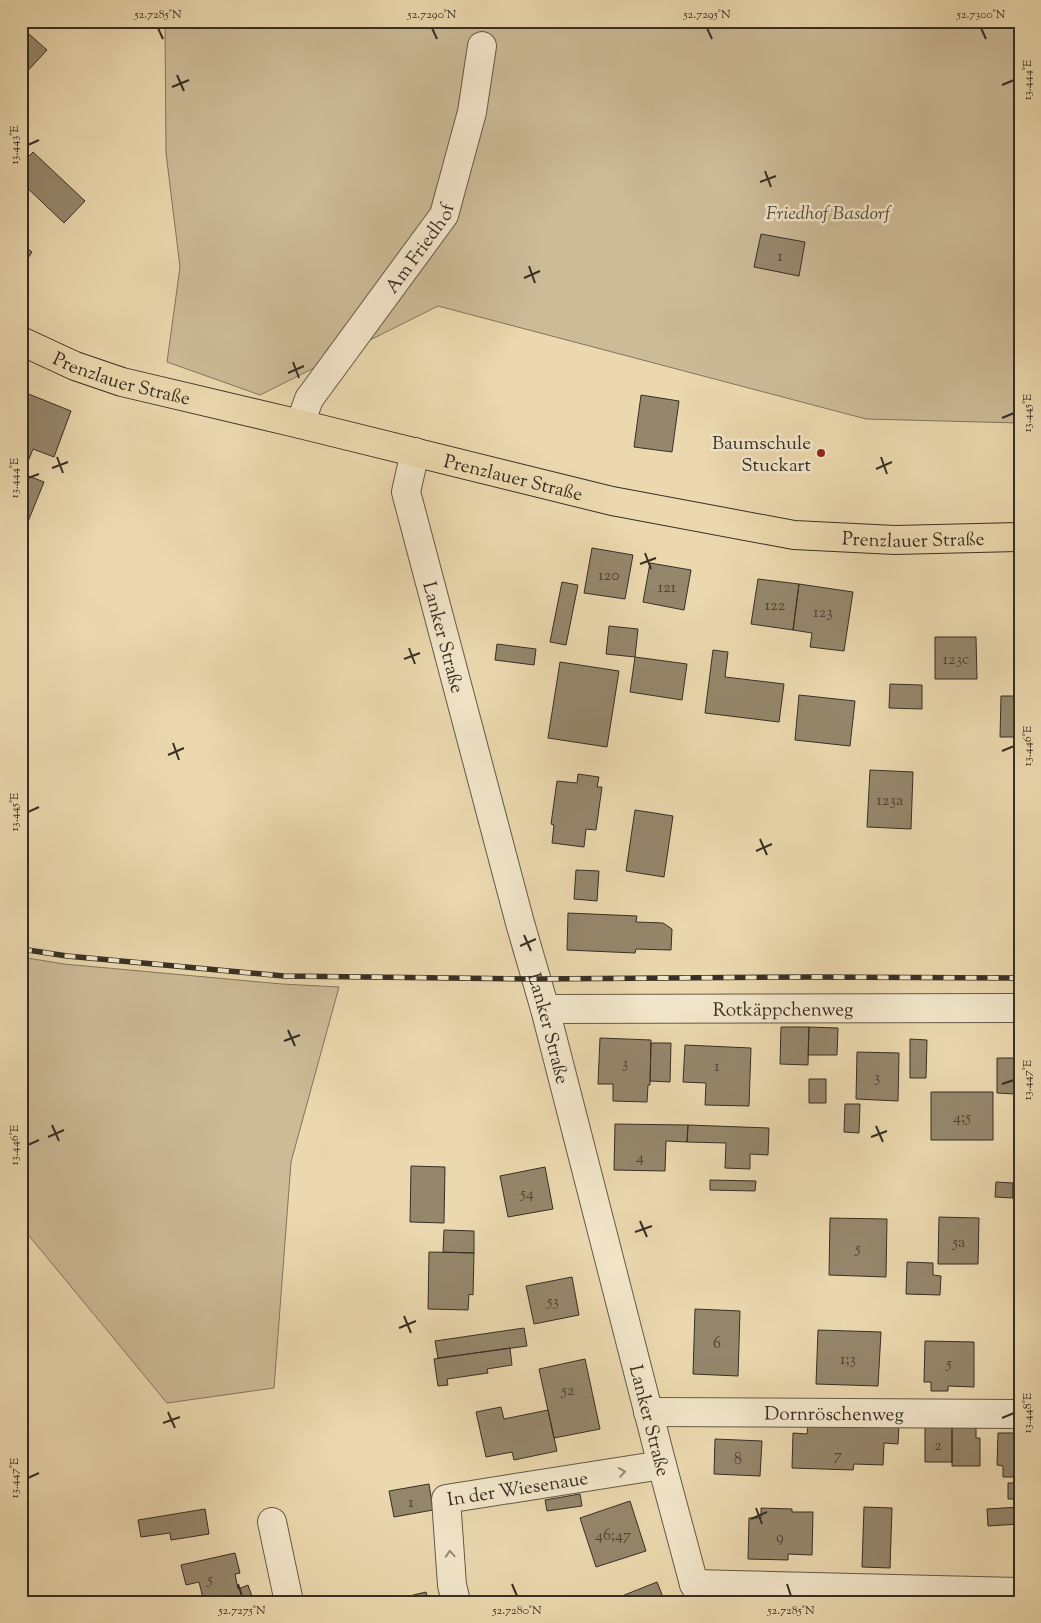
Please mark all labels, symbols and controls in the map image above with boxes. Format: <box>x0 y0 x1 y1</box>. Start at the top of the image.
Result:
text: 52.7285°N <box>133 6 182 24</box>
text: 52.7290°N <box>407 6 457 24</box>
text: 52.7295°N <box>683 6 731 24</box>
text: 52.7300°N <box>956 6 1006 24</box>
text: 13.444°E <box>1019 59 1037 100</box>
text: 13.443°E <box>6 125 24 165</box>
street label: Am Friedhof <box>380 199 463 300</box>
park label: Friedhof Basdorf <box>766 201 892 228</box>
house number: 1 <box>777 246 783 269</box>
street label: Prenzlauer Straße <box>48 346 193 414</box>
text: 13.445°E <box>1019 393 1037 432</box>
place label: Baumschule Stuckart <box>712 431 811 480</box>
marker: Baumschule Stuckart <box>815 447 827 459</box>
street label: Prenzlauer Straße <box>441 449 585 509</box>
text: 13.444°E <box>6 457 24 498</box>
street label: Prenzlauer Straße <box>841 526 985 556</box>
house number: 120 <box>598 565 620 588</box>
house number: 121 <box>658 577 677 600</box>
street label: Lanker Straße <box>414 579 470 696</box>
house number: 122 <box>765 595 786 618</box>
house number: 123 <box>813 602 833 625</box>
house number: 123c <box>943 649 969 672</box>
text: 13.446°E <box>1019 725 1037 766</box>
house number: 123a <box>877 790 904 813</box>
text: 13.445°E <box>6 792 24 831</box>
street label: Lanker Straße <box>519 970 575 1087</box>
street label: Rotkäppchenweg <box>713 997 853 1025</box>
house number: 3 <box>622 1053 628 1076</box>
house number: 1 <box>714 1056 720 1079</box>
text: 13.447°E <box>1019 1059 1037 1100</box>
house number: 3 <box>874 1067 880 1090</box>
house number: 4;5 <box>953 1107 972 1130</box>
text: 13.446°E <box>6 1124 24 1165</box>
house number: 4 <box>636 1147 644 1170</box>
house number: 54 <box>519 1183 534 1206</box>
house number: 5a <box>952 1232 966 1255</box>
house number: 5 <box>854 1238 861 1261</box>
house number: 53 <box>546 1291 559 1314</box>
house number: 6 <box>713 1333 721 1356</box>
house number: 1;3 <box>840 1349 856 1372</box>
house number: 5 <box>945 1353 952 1376</box>
street label: Lanker Straße <box>621 1362 675 1480</box>
house number: 52 <box>561 1380 575 1403</box>
text: 13.448°E <box>1019 1392 1037 1433</box>
street label: Dornröschenweg <box>764 1402 904 1429</box>
house number: 2 <box>934 1435 942 1458</box>
house number: 7 <box>834 1445 842 1468</box>
house number: 8 <box>734 1449 742 1472</box>
text: 13.447°E <box>6 1457 24 1498</box>
street label: In der Wiesenaue <box>446 1466 590 1515</box>
one-way arrow <box>618 1467 627 1477</box>
house number: 1 <box>408 1492 414 1515</box>
house number: 46;47 <box>595 1525 631 1548</box>
house number: 9 <box>776 1527 784 1550</box>
one-way arrow <box>444 1549 455 1557</box>
house number: 5 <box>206 1569 213 1592</box>
text: 52.7275°N <box>217 1602 266 1620</box>
text: 52.7280°N <box>491 1602 542 1620</box>
text: 52.7285°N <box>766 1602 815 1620</box>

